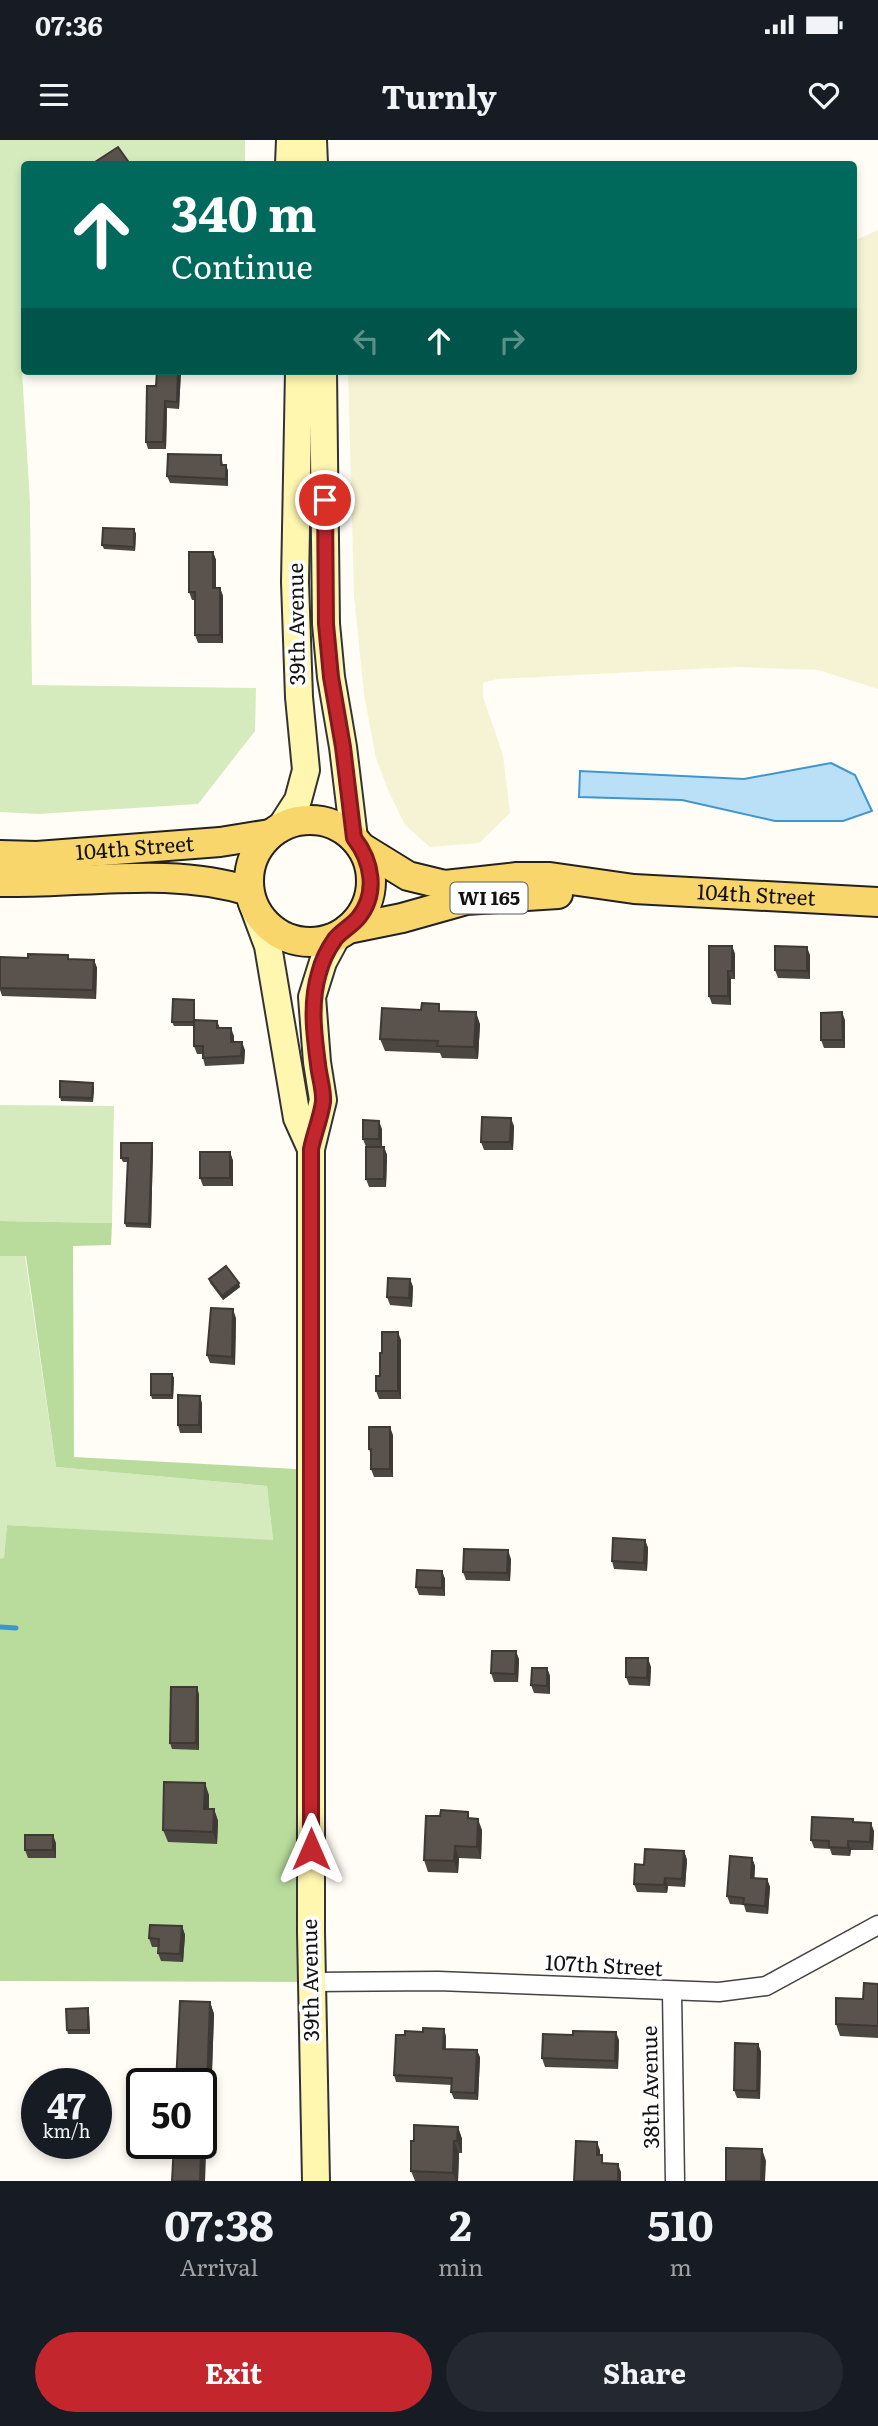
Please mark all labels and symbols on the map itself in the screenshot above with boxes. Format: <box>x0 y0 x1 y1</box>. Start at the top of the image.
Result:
pin <box>295 470 355 530</box>
street label: 39th Avenue <box>278 562 311 686</box>
street label: 104th Street <box>74 826 196 866</box>
street label: 104th Street <box>696 874 817 912</box>
road number: WI 165 <box>450 883 528 914</box>
position arrow <box>274 1812 348 1886</box>
street label: 39th Avenue <box>292 1918 325 2042</box>
street label: 107th Street <box>544 1945 664 1982</box>
street label: 38th Avenue <box>632 2025 665 2149</box>
speed limit sign: 50 <box>126 2068 217 2159</box>

